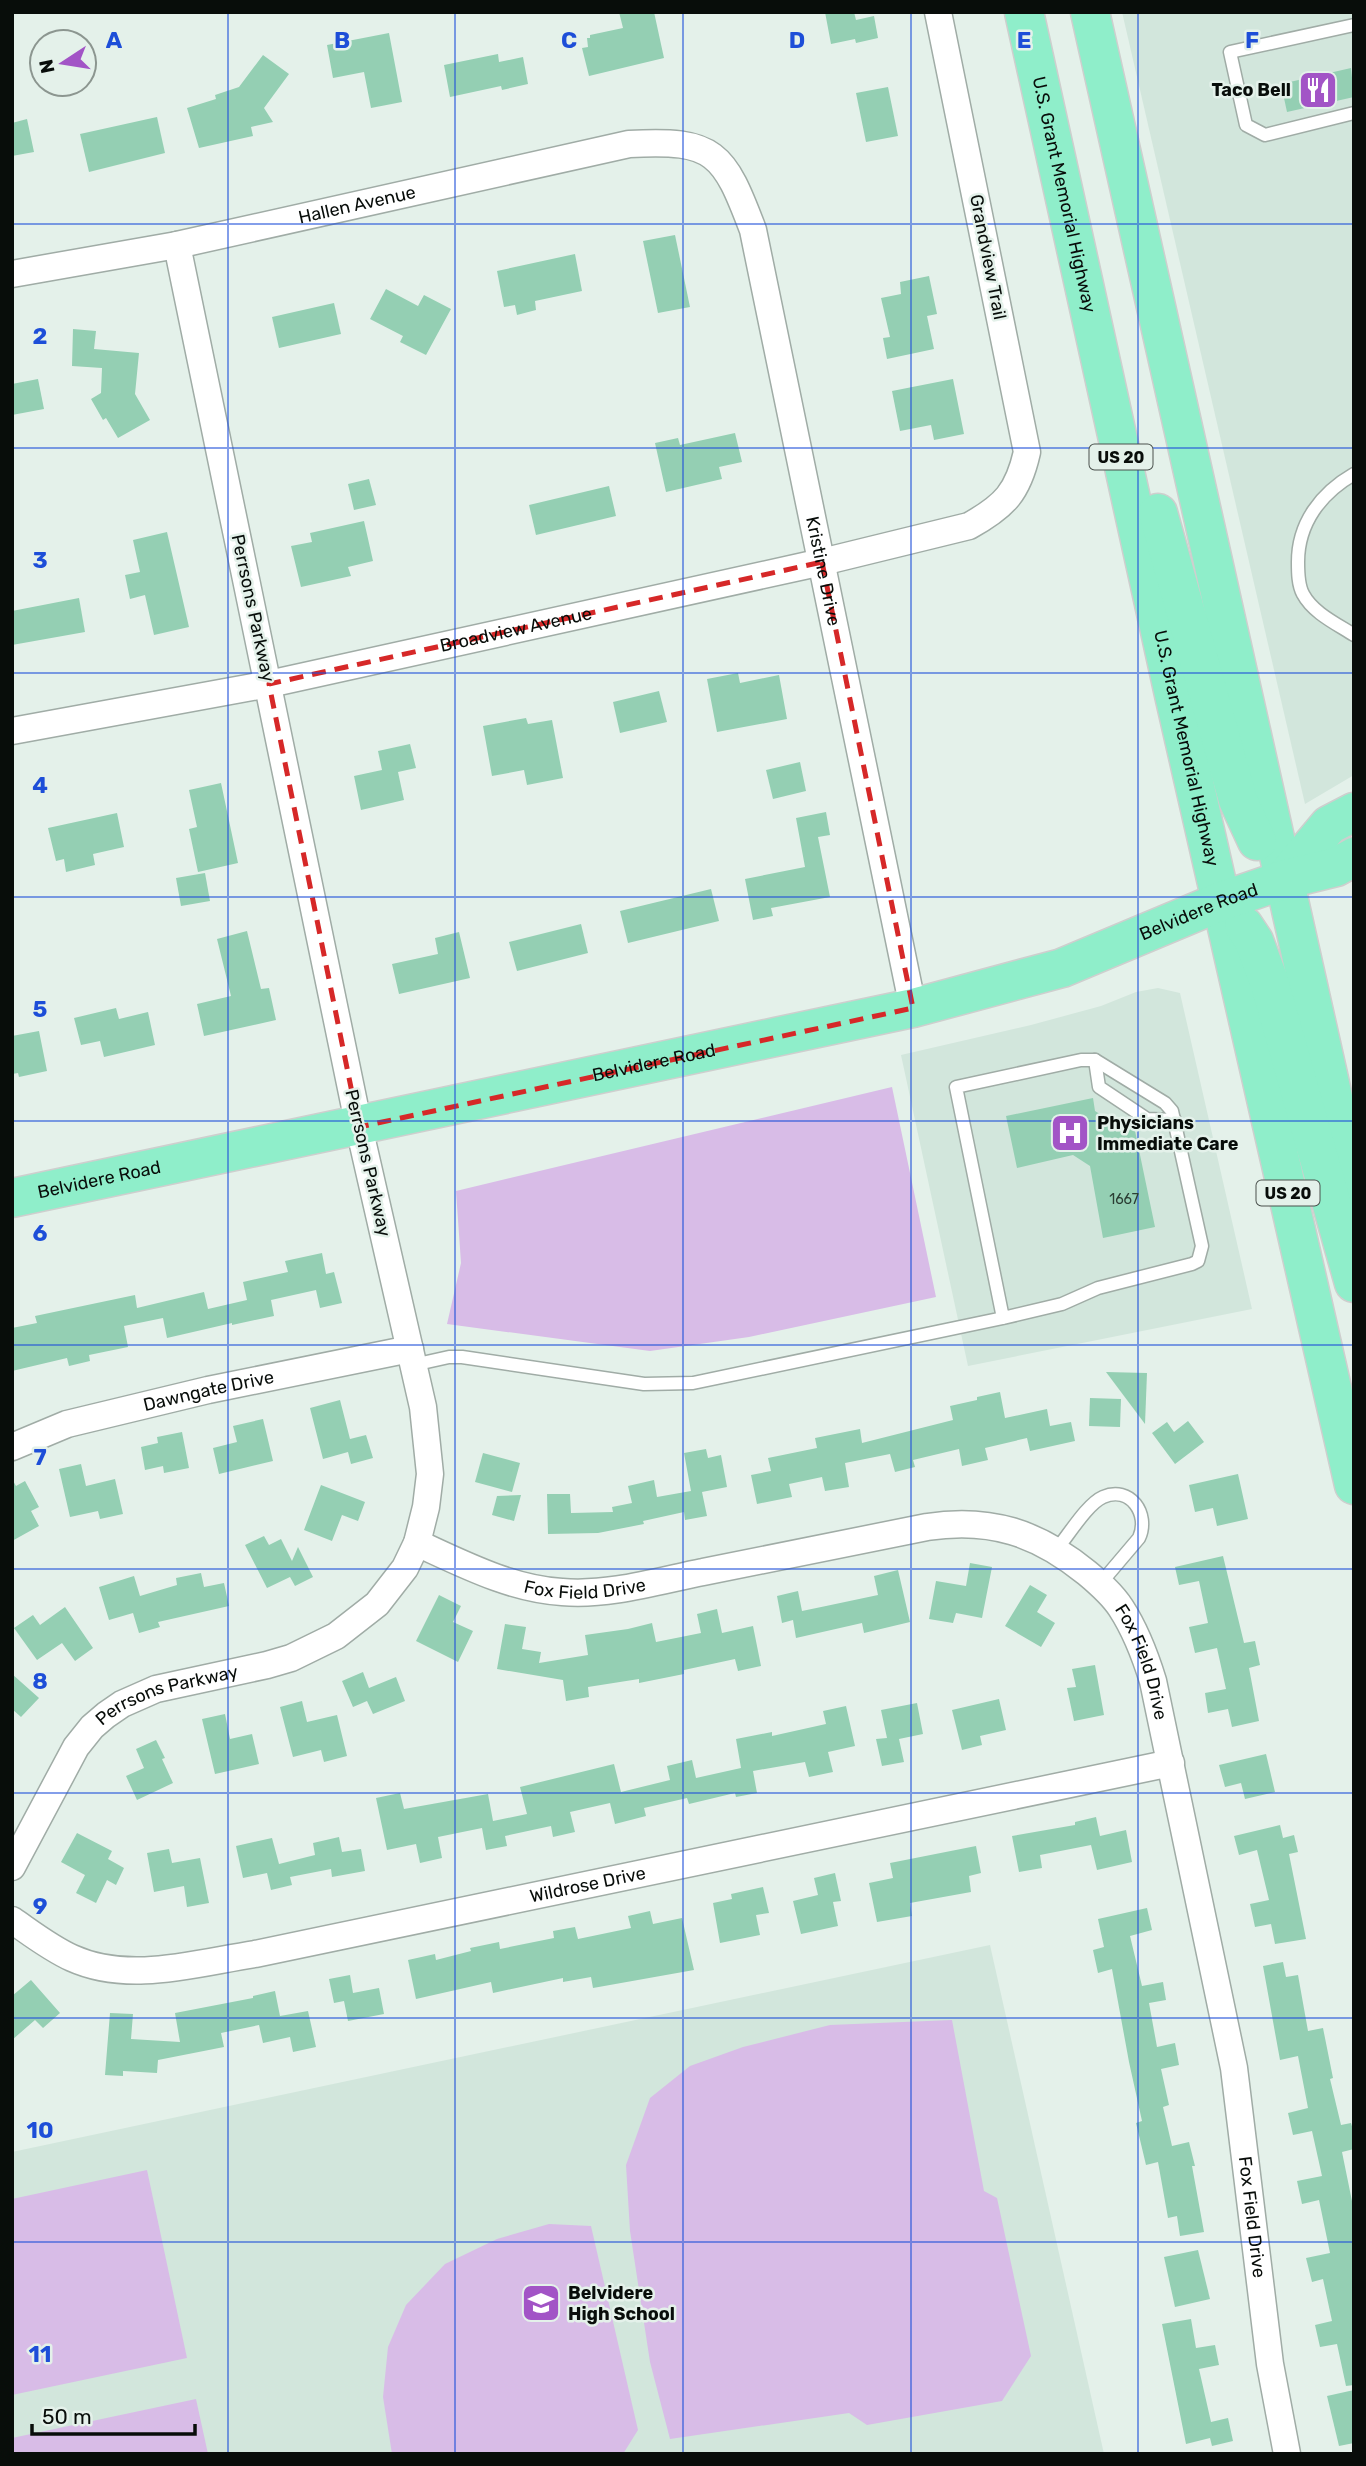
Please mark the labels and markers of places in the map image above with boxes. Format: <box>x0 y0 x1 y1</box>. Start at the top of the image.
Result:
restaurant icon: Taco Bell <box>1297 69 1339 111</box>
place label: Taco Bell <box>1212 79 1291 101</box>
hospital icon: Physicians Immediate Care <box>1049 1112 1091 1154</box>
place label: Physicians Immediate Care <box>1097 1112 1239 1155</box>
school or university icon: Belvidere High School <box>520 2282 562 2324</box>
place label: Belvidere High School <box>568 2282 675 2325</box>

